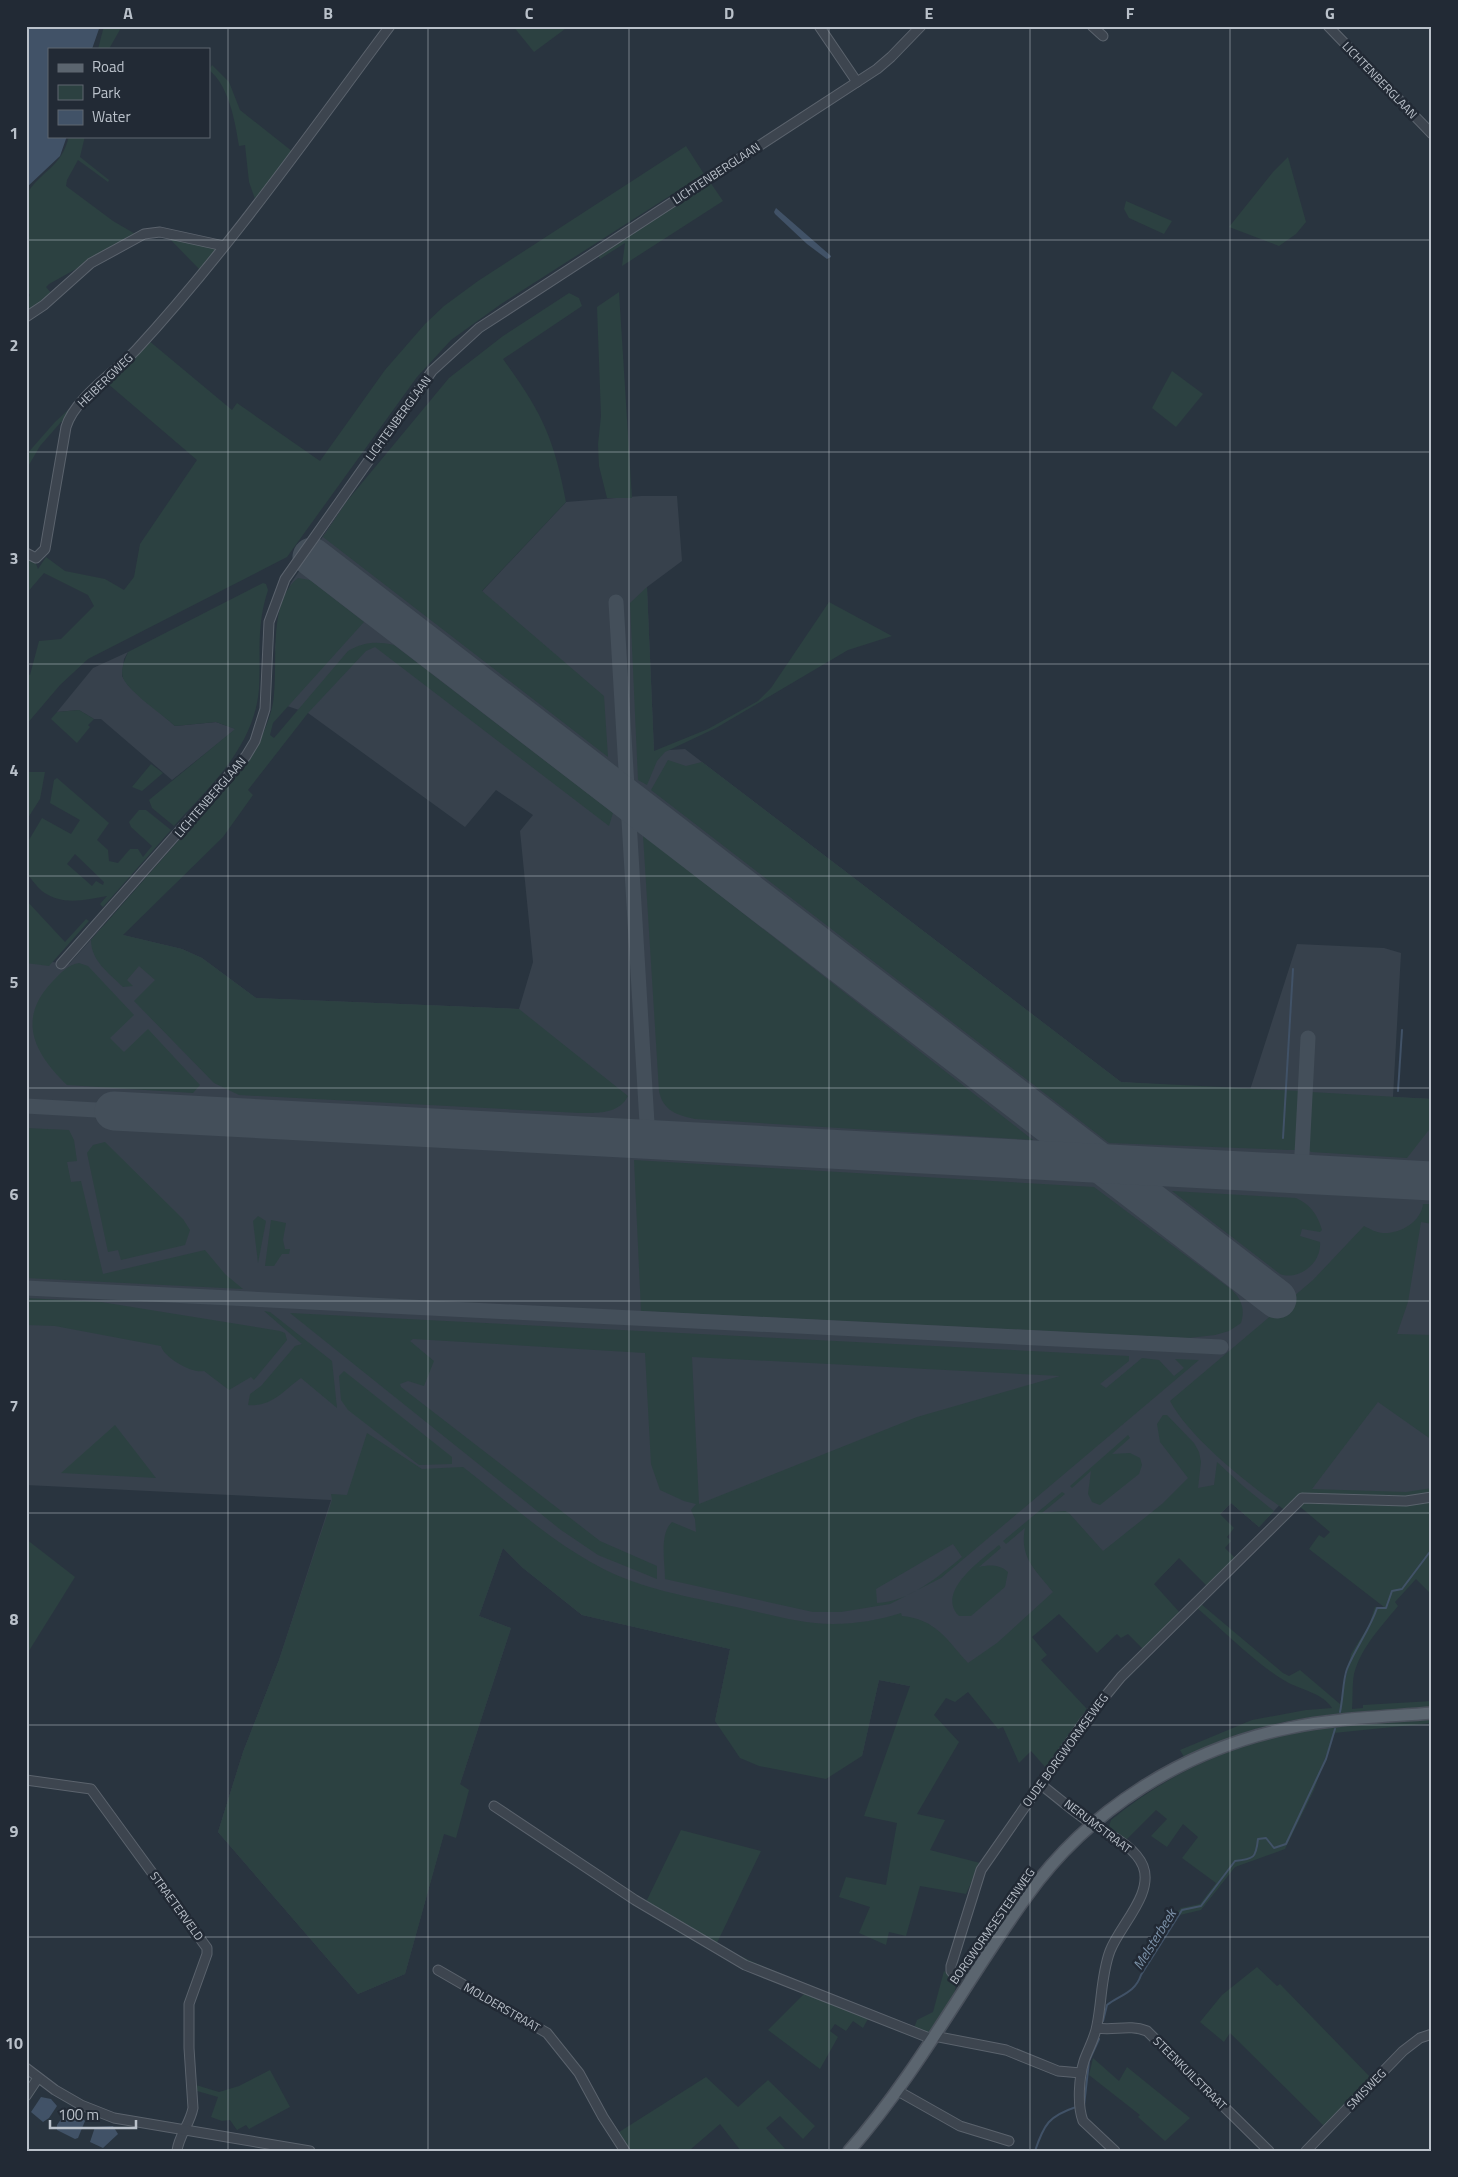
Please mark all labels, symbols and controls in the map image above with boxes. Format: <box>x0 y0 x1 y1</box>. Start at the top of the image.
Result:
text: A <box>123 1 133 25</box>
text: B <box>323 1 333 25</box>
text: C <box>525 1 534 25</box>
text: D <box>724 1 734 25</box>
text: E <box>925 1 934 25</box>
text: F <box>1126 1 1135 25</box>
text: G <box>1325 1 1335 25</box>
street label: LICHTENBERGLAAN <box>1338 37 1422 123</box>
legend <box>48 48 210 138</box>
text: Road <box>92 55 124 78</box>
text: Park <box>92 81 121 104</box>
text: Water <box>92 105 131 128</box>
text: 1 <box>10 121 18 145</box>
street label: LICHTENBERGLAAN <box>668 137 764 209</box>
text: 2 <box>10 333 18 357</box>
street label: HEIBERGWEG <box>73 348 137 412</box>
street label: LICHTENBERGLAAN <box>361 371 435 465</box>
text: 3 <box>10 546 18 570</box>
street label: LICHTENBERGLAAN <box>170 753 250 841</box>
text: 4 <box>10 758 19 782</box>
text: 5 <box>10 970 19 994</box>
text: 6 <box>10 1182 19 1206</box>
text: 7 <box>10 1394 18 1418</box>
text: 8 <box>10 1607 19 1631</box>
street label: OUDE BORGWORMSEWEG <box>1017 1689 1113 1811</box>
street label: NERUMSTRAAT <box>1060 1794 1136 1858</box>
text: 9 <box>10 1819 19 1843</box>
street label: BORGWORMSESTEENWEG <box>945 1864 1039 1988</box>
street label: STRAETERVELD <box>145 1868 209 1945</box>
water label: Melsterbeek <box>1127 1903 1182 1973</box>
street label: MOLDERSTRAAT <box>460 1977 544 2037</box>
text: 10 <box>5 2031 23 2055</box>
street label: STEENKUILSTRAAT <box>1149 2032 1232 2115</box>
street label: SMISWEG <box>1342 2064 1390 2114</box>
scale bar <box>50 2097 136 2129</box>
text: 100 m <box>58 2103 99 2126</box>

